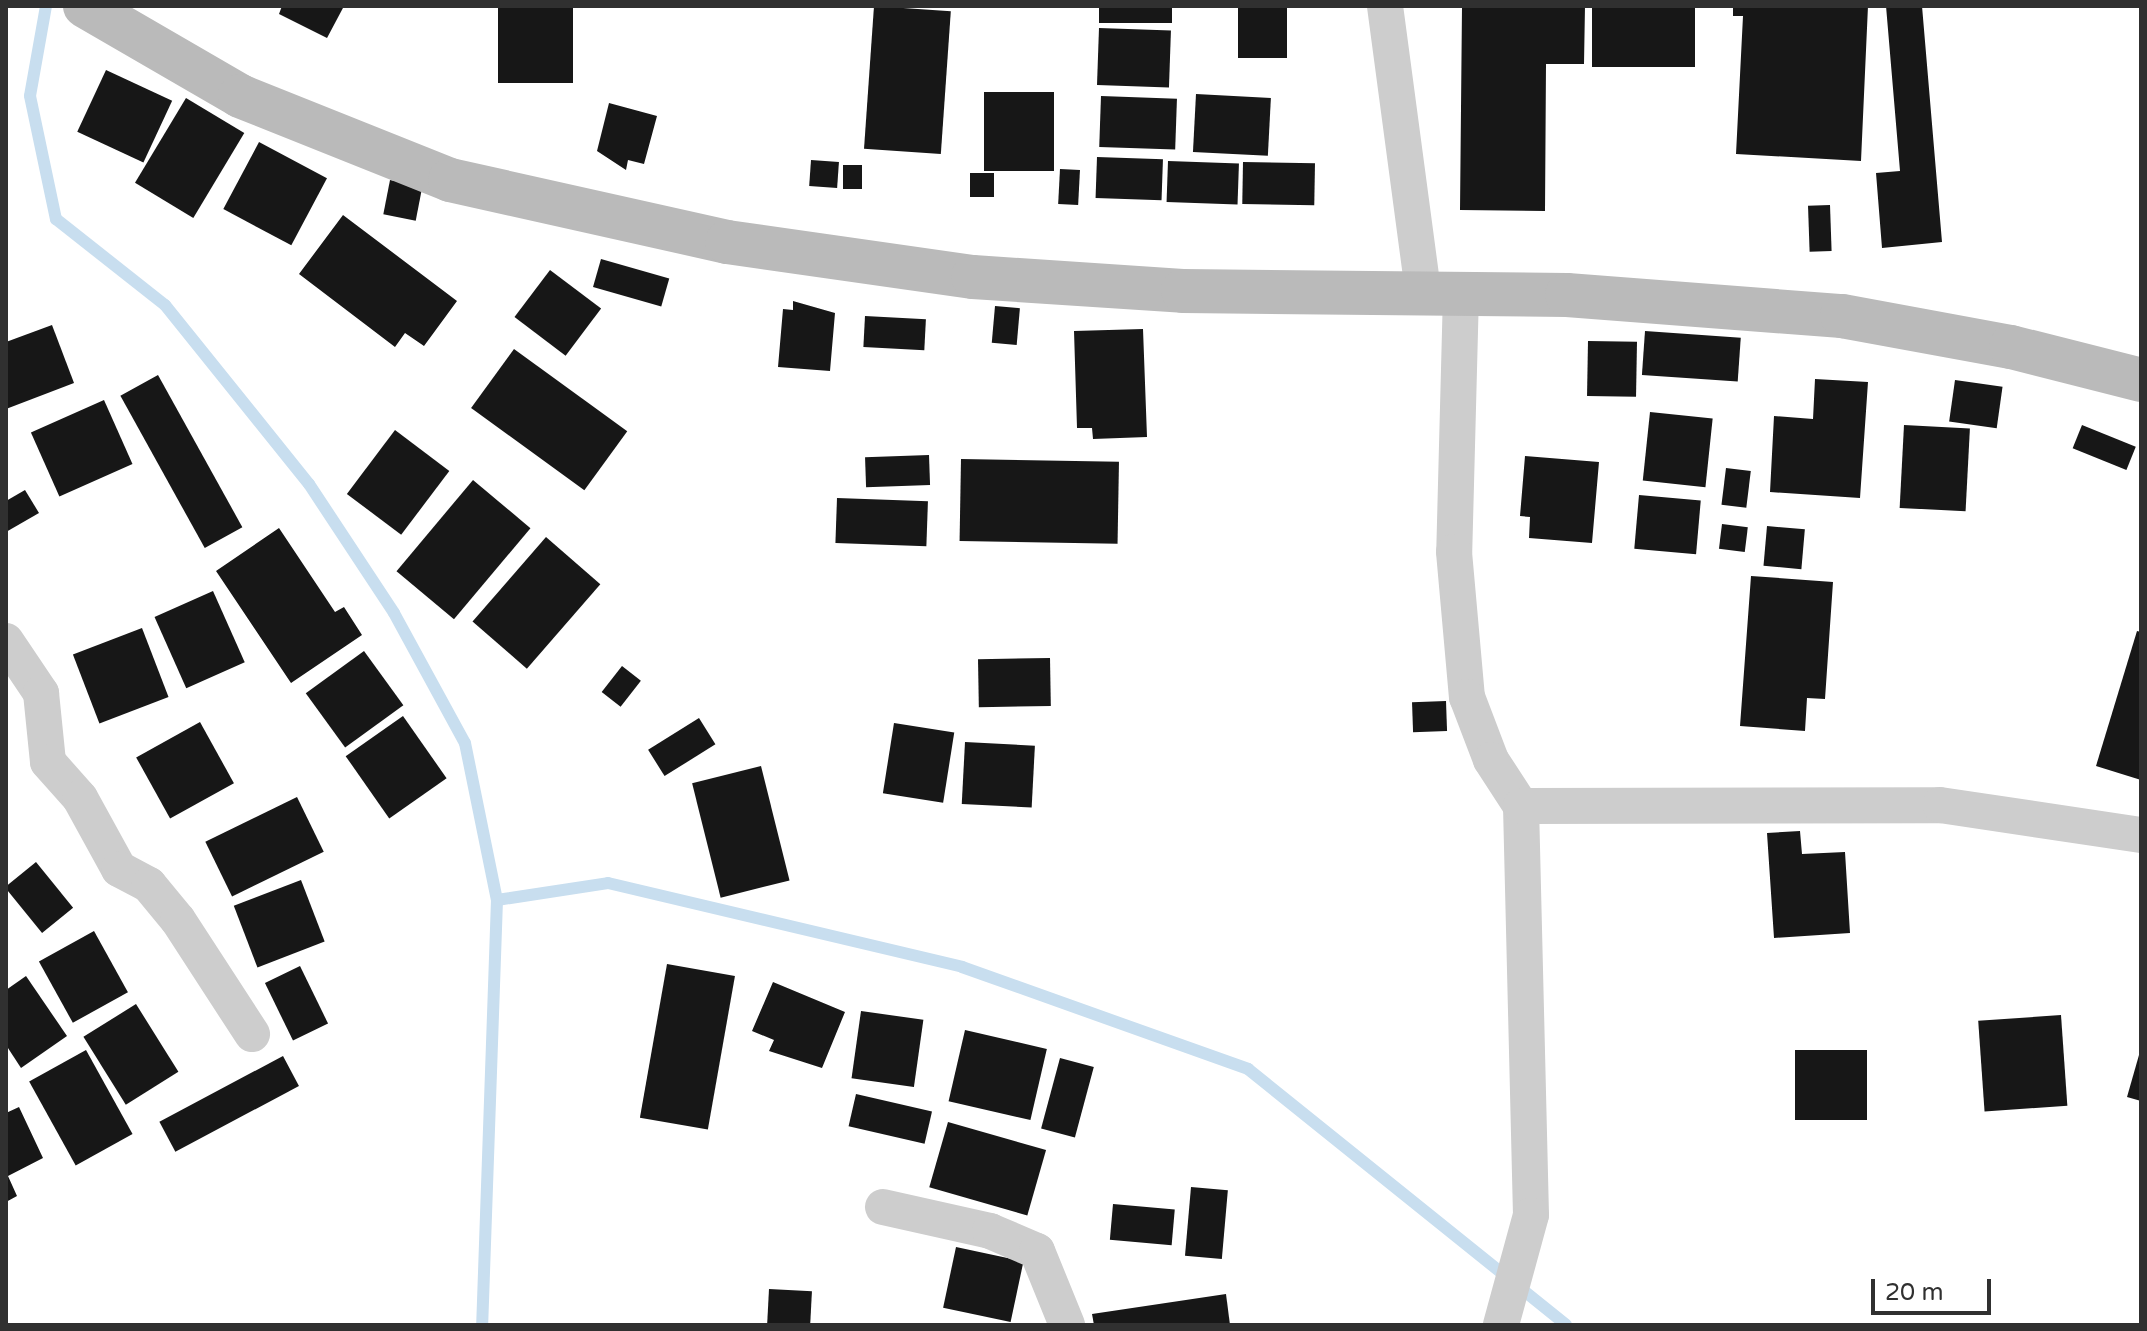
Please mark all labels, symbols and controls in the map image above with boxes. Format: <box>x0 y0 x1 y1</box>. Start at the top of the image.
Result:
scale bar <box>1875 1263 1995 1313</box>
text: 20 m <box>1885 1278 1943 1307</box>

